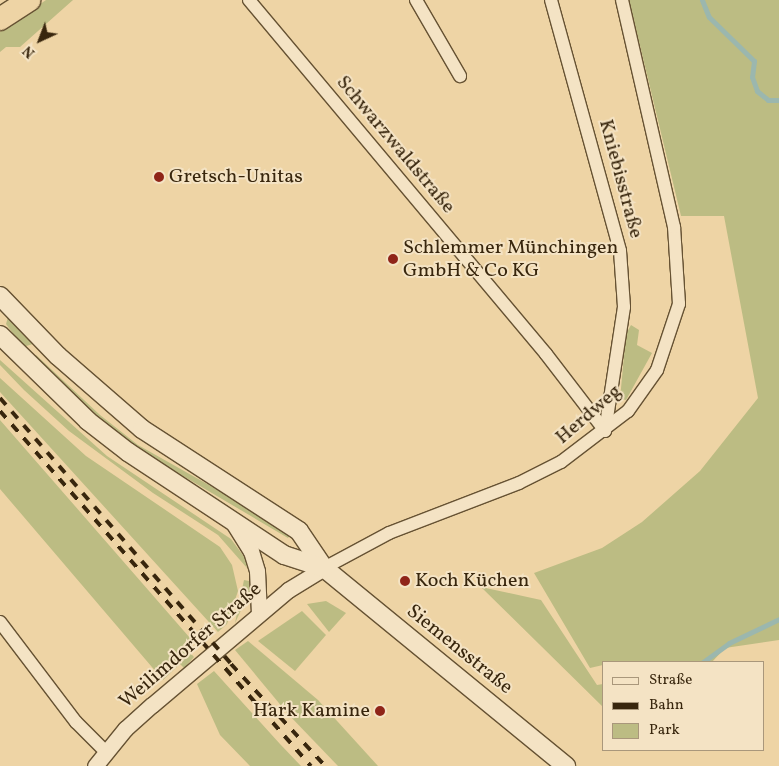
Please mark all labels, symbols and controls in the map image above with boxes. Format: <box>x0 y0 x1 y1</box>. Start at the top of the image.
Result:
north arrow <box>15 15 65 65</box>
text: N <box>19 41 40 62</box>
street label: Schwarzwaldstraße <box>330 71 460 219</box>
street label: Kniebisstraße <box>593 117 647 241</box>
place label: Gretsch-Unitas <box>169 165 303 189</box>
marker: Gretsch-Unitas <box>153 171 165 183</box>
place label: Schlemmer Münchingen GmbH & Co KG <box>403 236 619 283</box>
marker: Schlemmer Münchingen GmbH & Co KG <box>387 253 399 265</box>
street label: Herdweg <box>551 380 627 450</box>
place label: Koch Küchen <box>415 569 529 593</box>
marker: Koch Küchen <box>399 575 411 587</box>
street label: Weilimdorfer Straße <box>115 578 267 714</box>
street label: Siemensstraße <box>401 600 517 700</box>
legend <box>602 661 764 751</box>
text: Straße <box>649 670 692 691</box>
text: Bahn <box>649 695 684 716</box>
place label: Hark Kamine <box>253 699 370 723</box>
marker: Hark Kamine <box>374 705 386 717</box>
text: Park <box>649 720 680 741</box>

